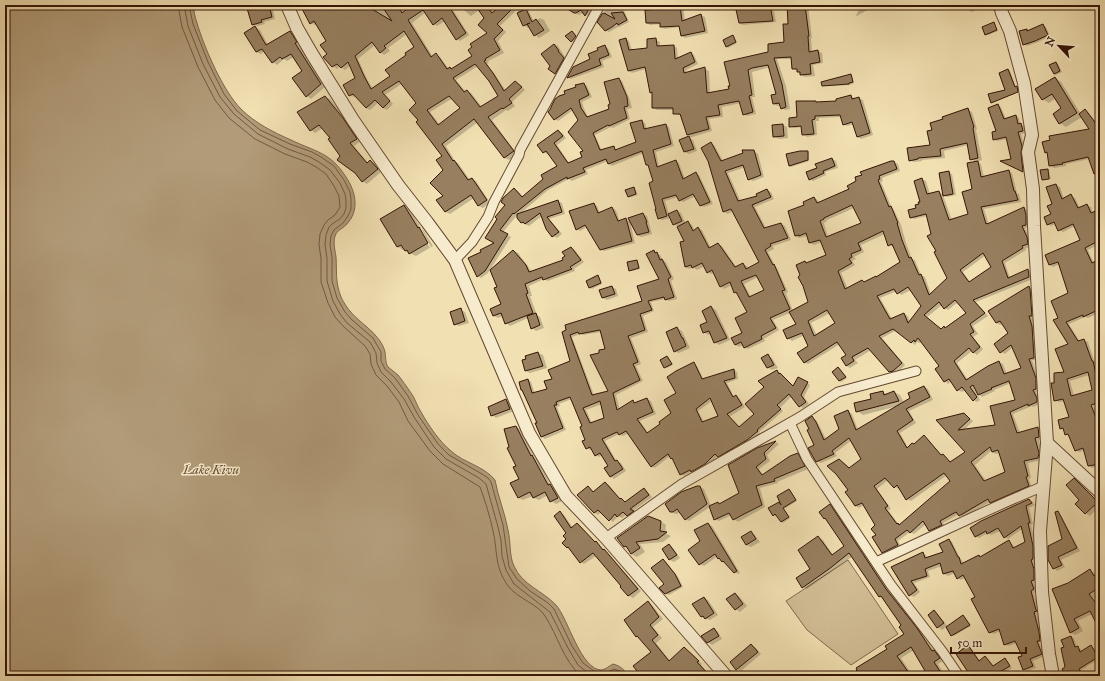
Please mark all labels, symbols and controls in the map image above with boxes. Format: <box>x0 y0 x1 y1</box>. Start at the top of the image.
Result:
north arrow <box>1039 26 1079 66</box>
text: N <box>1043 34 1059 49</box>
water label: Lake Kivu <box>182 462 239 478</box>
scale bar <box>951 629 1026 655</box>
text: 50 m <box>957 636 982 650</box>

